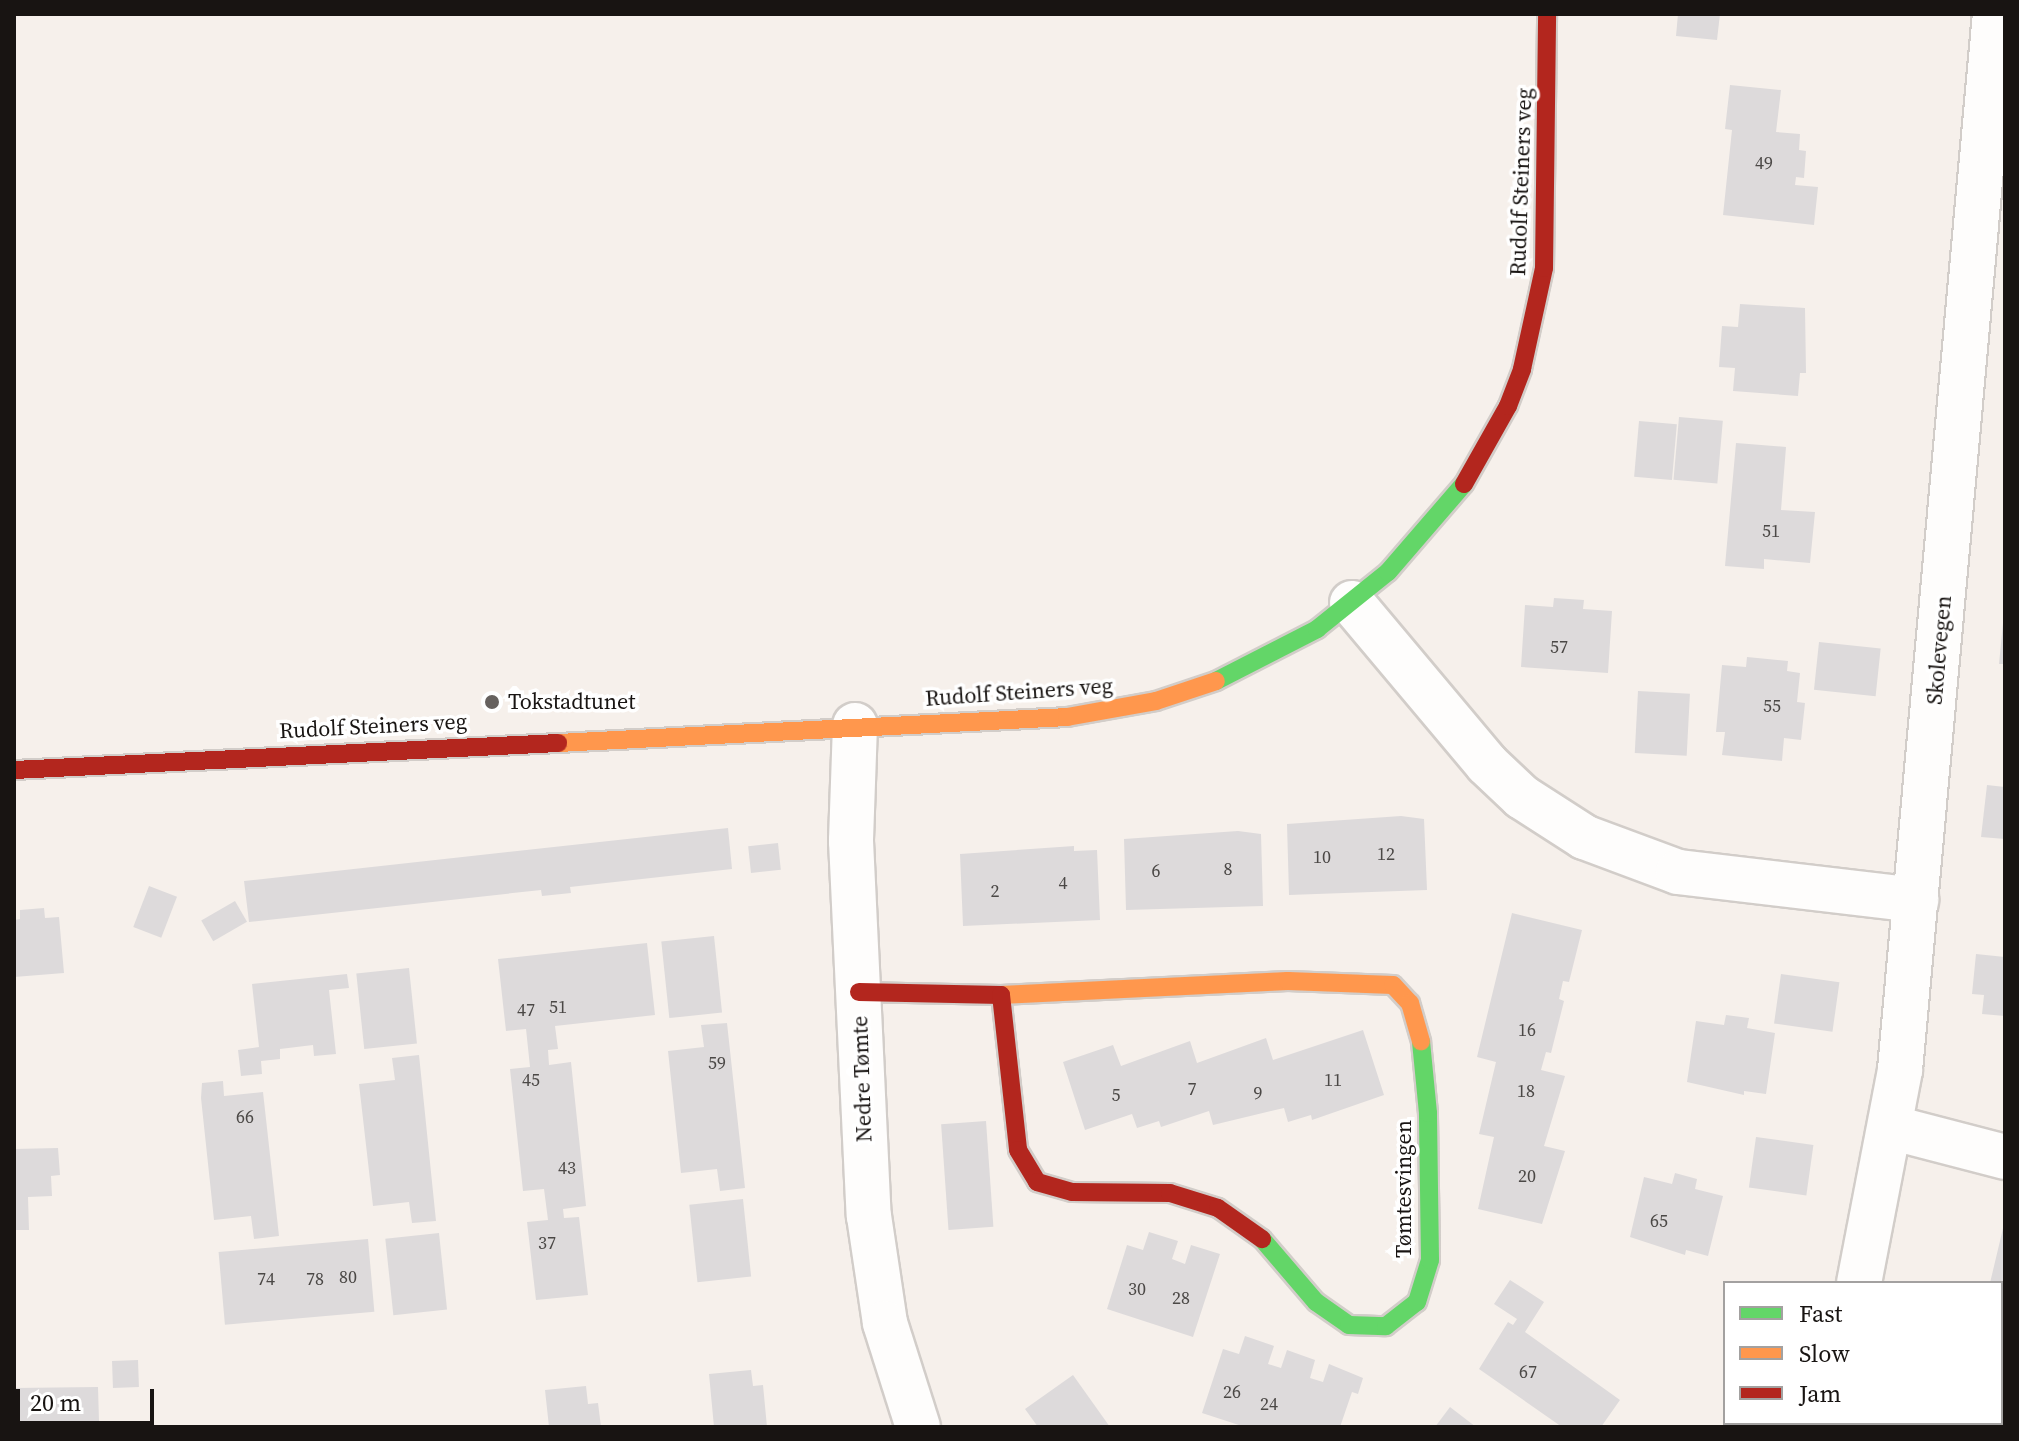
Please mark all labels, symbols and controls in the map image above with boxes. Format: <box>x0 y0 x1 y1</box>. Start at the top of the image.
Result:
street label: Rudolf Steiners veg <box>1505 88 1537 276</box>
house number: 49 <box>1755 152 1773 174</box>
house number: 51 <box>1762 520 1780 542</box>
street label: Skolevegen <box>1921 594 1957 706</box>
house number: 57 <box>1550 636 1568 658</box>
street label: Rudolf Steiners veg <box>924 672 1114 712</box>
place label: Tokstadtunet <box>508 689 635 715</box>
marker: Tokstadtunet <box>483 693 501 711</box>
house number: 55 <box>1763 695 1781 717</box>
street label: Rudolf Steiners veg <box>278 708 468 744</box>
house number: 12 <box>1377 843 1395 865</box>
house number: 10 <box>1313 846 1331 868</box>
house number: 8 <box>1224 858 1232 880</box>
house number: 6 <box>1152 860 1160 882</box>
house number: 4 <box>1059 872 1067 894</box>
house number: 2 <box>991 880 999 902</box>
house number: 51 <box>549 996 567 1018</box>
house number: 47 <box>517 999 535 1021</box>
street label: Nedre Tømte <box>847 1015 877 1143</box>
house number: 16 <box>1518 1019 1536 1041</box>
house number: 59 <box>708 1052 726 1074</box>
house number: 45 <box>522 1069 540 1091</box>
house number: 11 <box>1324 1069 1342 1091</box>
house number: 7 <box>1188 1078 1196 1100</box>
house number: 18 <box>1517 1080 1535 1102</box>
house number: 9 <box>1254 1082 1262 1104</box>
house number: 5 <box>1112 1084 1120 1106</box>
house number: 66 <box>236 1106 254 1128</box>
street label: Tømtesvingen <box>1391 1120 1417 1258</box>
house number: 43 <box>558 1157 576 1179</box>
house number: 20 <box>1518 1165 1536 1187</box>
house number: 65 <box>1650 1210 1668 1232</box>
house number: 37 <box>538 1232 556 1254</box>
house number: 80 <box>339 1266 357 1288</box>
house number: 74 <box>257 1268 275 1290</box>
house number: 78 <box>306 1268 324 1290</box>
house number: 30 <box>1128 1278 1146 1300</box>
legend <box>1723 1281 2003 1425</box>
house number: 28 <box>1172 1287 1190 1309</box>
text: Fast <box>1799 1297 1842 1330</box>
text: Slow <box>1799 1337 1850 1370</box>
house number: 67 <box>1519 1361 1537 1383</box>
scale bar <box>20 1373 158 1423</box>
text: Jam <box>1799 1377 1841 1410</box>
house number: 26 <box>1223 1381 1241 1403</box>
text: 20 m <box>30 1386 81 1419</box>
house number: 24 <box>1260 1393 1278 1415</box>

